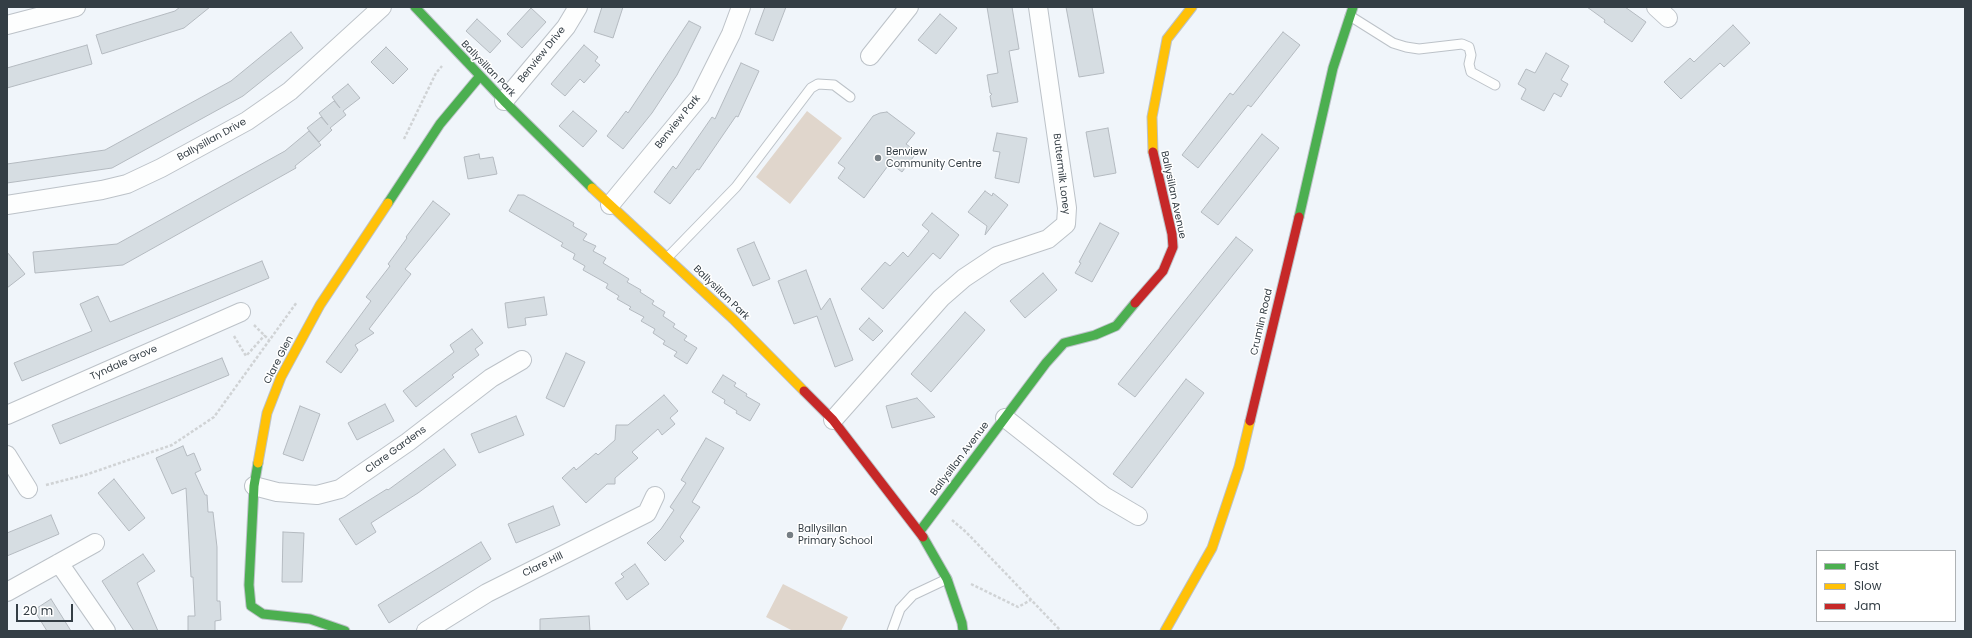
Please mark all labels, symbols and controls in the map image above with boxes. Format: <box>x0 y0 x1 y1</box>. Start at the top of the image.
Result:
street label: Benview Drive <box>516 24 568 86</box>
street label: Ballysillan Park <box>458 38 518 100</box>
street label: Benview Park <box>653 93 703 151</box>
street label: Ballysillan Drive <box>175 116 249 164</box>
street label: Buttermilk Loney <box>1050 133 1072 215</box>
place label: Benview Community Centre <box>886 146 982 170</box>
street label: Ballysillan Avenue <box>1158 150 1188 240</box>
marker: Benview Community Centre <box>873 153 883 163</box>
street label: Ballysillan Park <box>690 263 752 323</box>
street label: Crumlin Road <box>1248 287 1276 357</box>
street label: Clare Glen <box>262 334 296 386</box>
street label: Tyndale Grove <box>89 343 159 383</box>
street label: Ballysillan Avenue <box>928 420 992 498</box>
street label: Clare Gardens <box>363 424 429 476</box>
place label: Ballysillan Primary School <box>798 523 873 546</box>
marker: Ballysillan Primary School <box>785 530 795 540</box>
street label: Clare Hill <box>521 550 565 580</box>
legend <box>1816 550 1956 622</box>
text: Fast <box>1854 557 1879 574</box>
text: Slow <box>1854 577 1882 594</box>
scale bar <box>18 596 75 622</box>
text: Jam <box>1854 597 1881 614</box>
text: 20 m <box>23 602 53 619</box>

